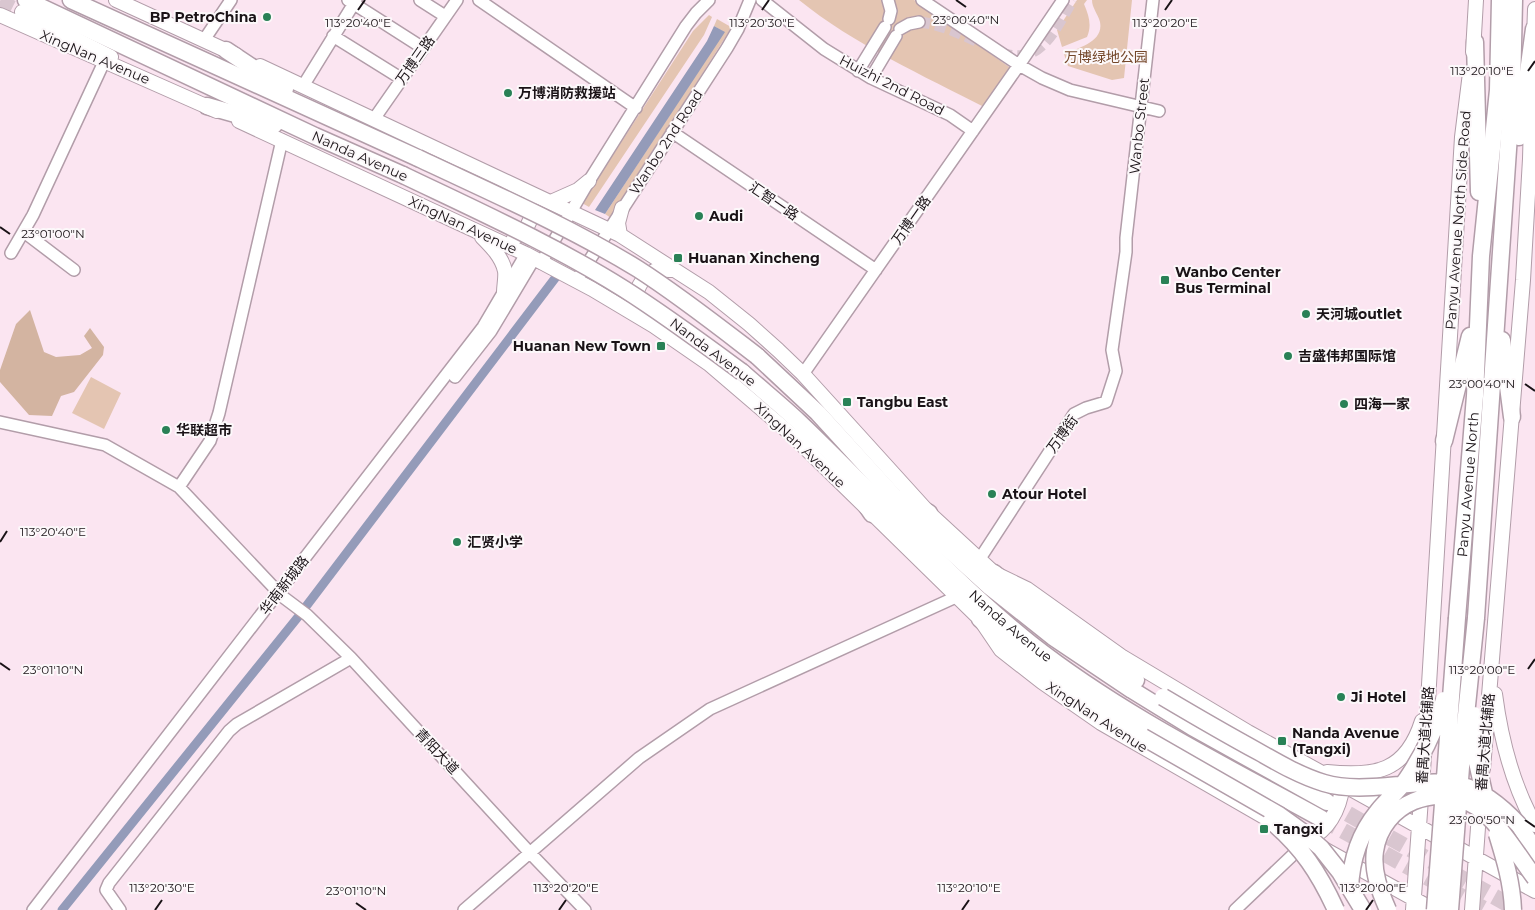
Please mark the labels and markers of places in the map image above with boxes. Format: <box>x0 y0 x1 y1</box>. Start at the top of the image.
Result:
place label: BP PetroChina <box>150 8 257 26</box>
marker: BP PetroChina <box>261 11 273 23</box>
place label: 万博消防救援站 <box>518 84 616 102</box>
marker: 万博消防救援站 <box>502 87 514 99</box>
place label: Audi <box>708 207 743 225</box>
marker: Audi <box>693 210 705 222</box>
place label: Huanan Xincheng <box>688 249 820 267</box>
marker: Huanan Xincheng <box>672 252 684 264</box>
place label: Wanbo Center Bus Terminal <box>1175 263 1281 297</box>
marker: Wanbo Center Bus Terminal <box>1159 274 1171 286</box>
place label: 天河城outlet <box>1316 305 1402 323</box>
marker: 天河城outlet <box>1300 308 1312 320</box>
place label: Huanan New Town <box>513 337 651 355</box>
marker: Huanan New Town <box>655 340 667 352</box>
place label: 吉盛伟邦国际馆 <box>1298 347 1396 365</box>
marker: 吉盛伟邦国际馆 <box>1282 350 1294 362</box>
place label: Tangbu East <box>857 393 948 411</box>
place label: 四海一家 <box>1354 395 1410 413</box>
marker: Tangbu East <box>841 396 853 408</box>
marker: 四海一家 <box>1338 398 1350 410</box>
place label: 华联超市 <box>176 421 232 439</box>
marker: 华联超市 <box>160 424 172 436</box>
place label: Atour Hotel <box>1001 485 1087 503</box>
marker: Atour Hotel <box>986 488 998 500</box>
place label: 汇贤小学 <box>467 533 523 551</box>
marker: 汇贤小学 <box>451 536 463 548</box>
place label: Ji Hotel <box>1350 688 1406 706</box>
marker: Ji Hotel <box>1335 691 1347 703</box>
place label: Nanda Avenue (Tangxi) <box>1292 724 1400 758</box>
marker: Nanda Avenue (Tangxi) <box>1276 735 1288 747</box>
place label: Tangxi <box>1274 820 1323 838</box>
marker: Tangxi <box>1258 823 1270 835</box>

